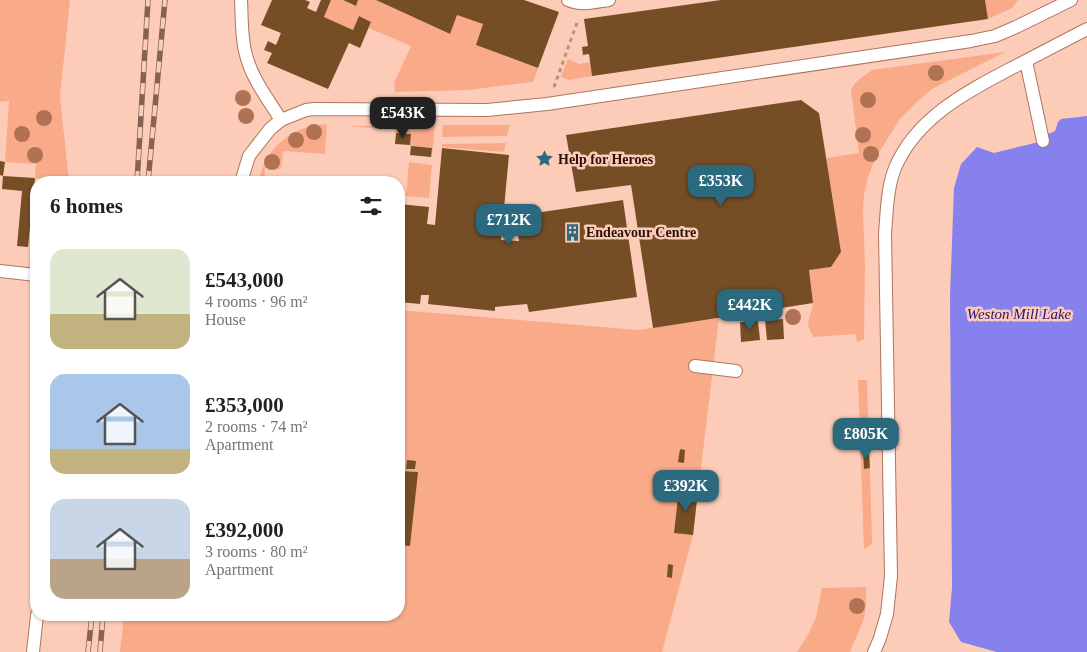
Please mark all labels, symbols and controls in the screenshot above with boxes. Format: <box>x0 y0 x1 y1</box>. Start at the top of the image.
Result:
pin: £543K <box>368 96 438 139</box>
text: £543K <box>381 104 425 121</box>
place icon: Help for Heroes <box>534 149 554 169</box>
place label: Help for Heroes <box>558 152 654 167</box>
pin: £353K <box>686 164 756 207</box>
text: £353K <box>699 172 743 189</box>
icon: filters <box>357 192 385 220</box>
text: 6 homes <box>50 194 123 218</box>
pin: £712K <box>474 204 544 246</box>
text: £712K <box>487 211 531 228</box>
building icon: Endeavour Centre <box>562 222 582 242</box>
place label: Endeavour Centre <box>586 225 696 240</box>
text: £543,000 <box>205 268 284 292</box>
icon: home <box>90 269 150 329</box>
pin: £442K <box>715 288 785 331</box>
text: 4 rooms · 96 m² <box>205 293 308 310</box>
text: £442K <box>728 296 772 313</box>
water label: Weston Mill Lake <box>967 306 1072 322</box>
text: House <box>205 311 246 328</box>
text: £353,000 <box>205 393 284 417</box>
icon: home <box>90 394 150 454</box>
text: 2 rooms · 74 m² <box>205 418 308 435</box>
pin: £805K <box>831 418 901 460</box>
text: £805K <box>844 425 888 442</box>
text: Apartment <box>205 436 273 453</box>
pin: £392K <box>651 470 721 512</box>
text: £392K <box>664 477 708 494</box>
text: £392,000 <box>205 518 284 542</box>
icon: home <box>90 519 150 579</box>
text: 3 rooms · 80 m² <box>205 543 308 560</box>
text: Apartment <box>205 561 273 578</box>

